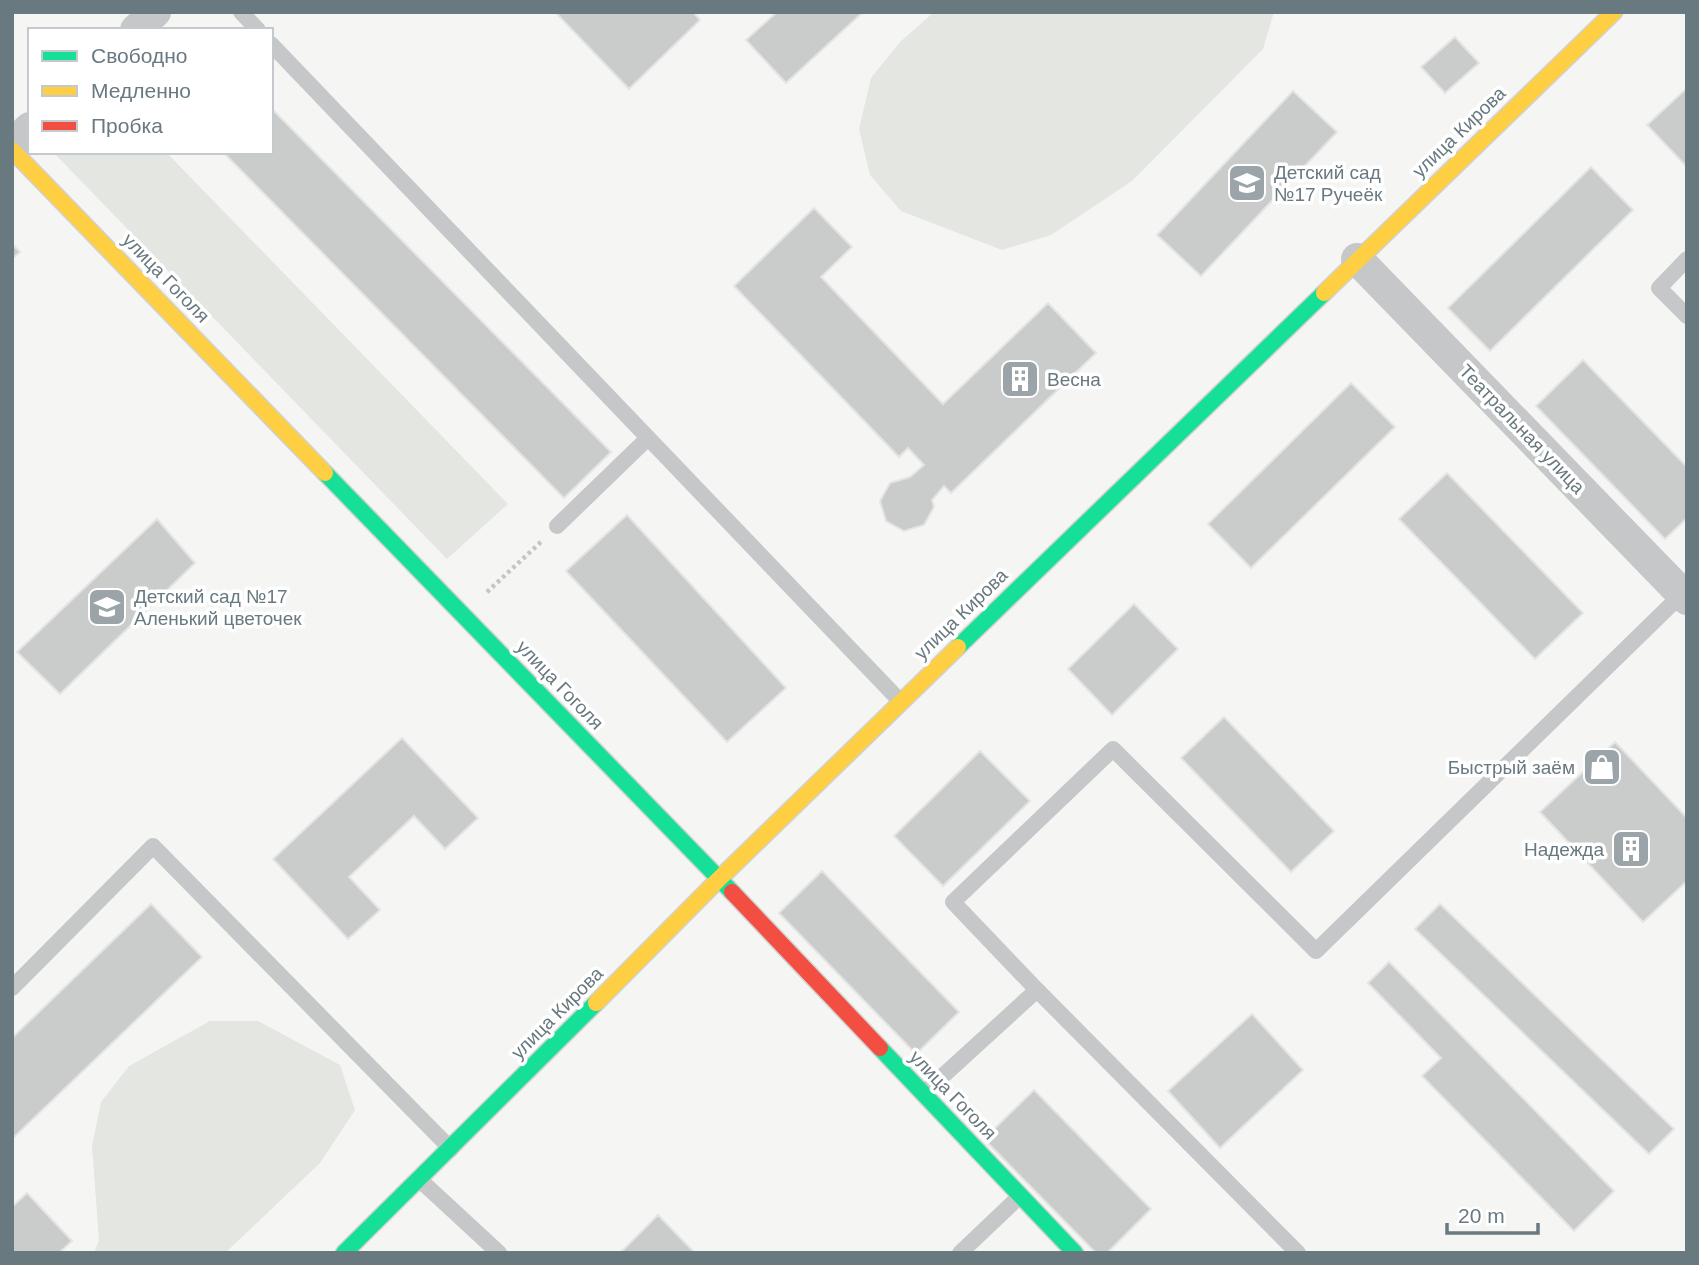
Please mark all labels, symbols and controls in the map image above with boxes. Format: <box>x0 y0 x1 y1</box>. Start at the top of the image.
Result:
legend <box>28 28 273 154</box>
text: Свободно <box>91 44 188 67</box>
text: Медленно <box>91 79 191 102</box>
street label: улица Кирова <box>1408 82 1510 182</box>
text: Пробка <box>91 114 163 137</box>
school or university icon: Детский сад №17 Ручеёк <box>1226 162 1268 204</box>
place label: Детский сад №17 Ручеёк <box>1274 162 1383 205</box>
street label: улица Гоголя <box>118 229 214 327</box>
building icon: Весна <box>999 358 1041 400</box>
street label: Театральная улица <box>1455 360 1589 498</box>
place label: Весна <box>1047 369 1101 390</box>
street label: улица Кирова <box>910 564 1012 664</box>
school or university icon: Детский сад №17 Аленький цветочек <box>86 586 128 628</box>
place label: Детский сад №17 Аленький цветочек <box>134 586 302 629</box>
street label: улица Гоголя <box>512 636 608 734</box>
shop icon: Быстрый заём <box>1581 746 1623 788</box>
place label: Быстрый заём <box>1448 757 1575 778</box>
building icon: Надежда <box>1610 828 1652 870</box>
place label: Надежда <box>1524 839 1604 860</box>
street label: улица Кирова <box>507 963 607 1063</box>
street label: улица Гоголя <box>905 1046 1001 1144</box>
scale bar <box>1447 1192 1538 1236</box>
text: 20 m <box>1458 1204 1505 1227</box>

